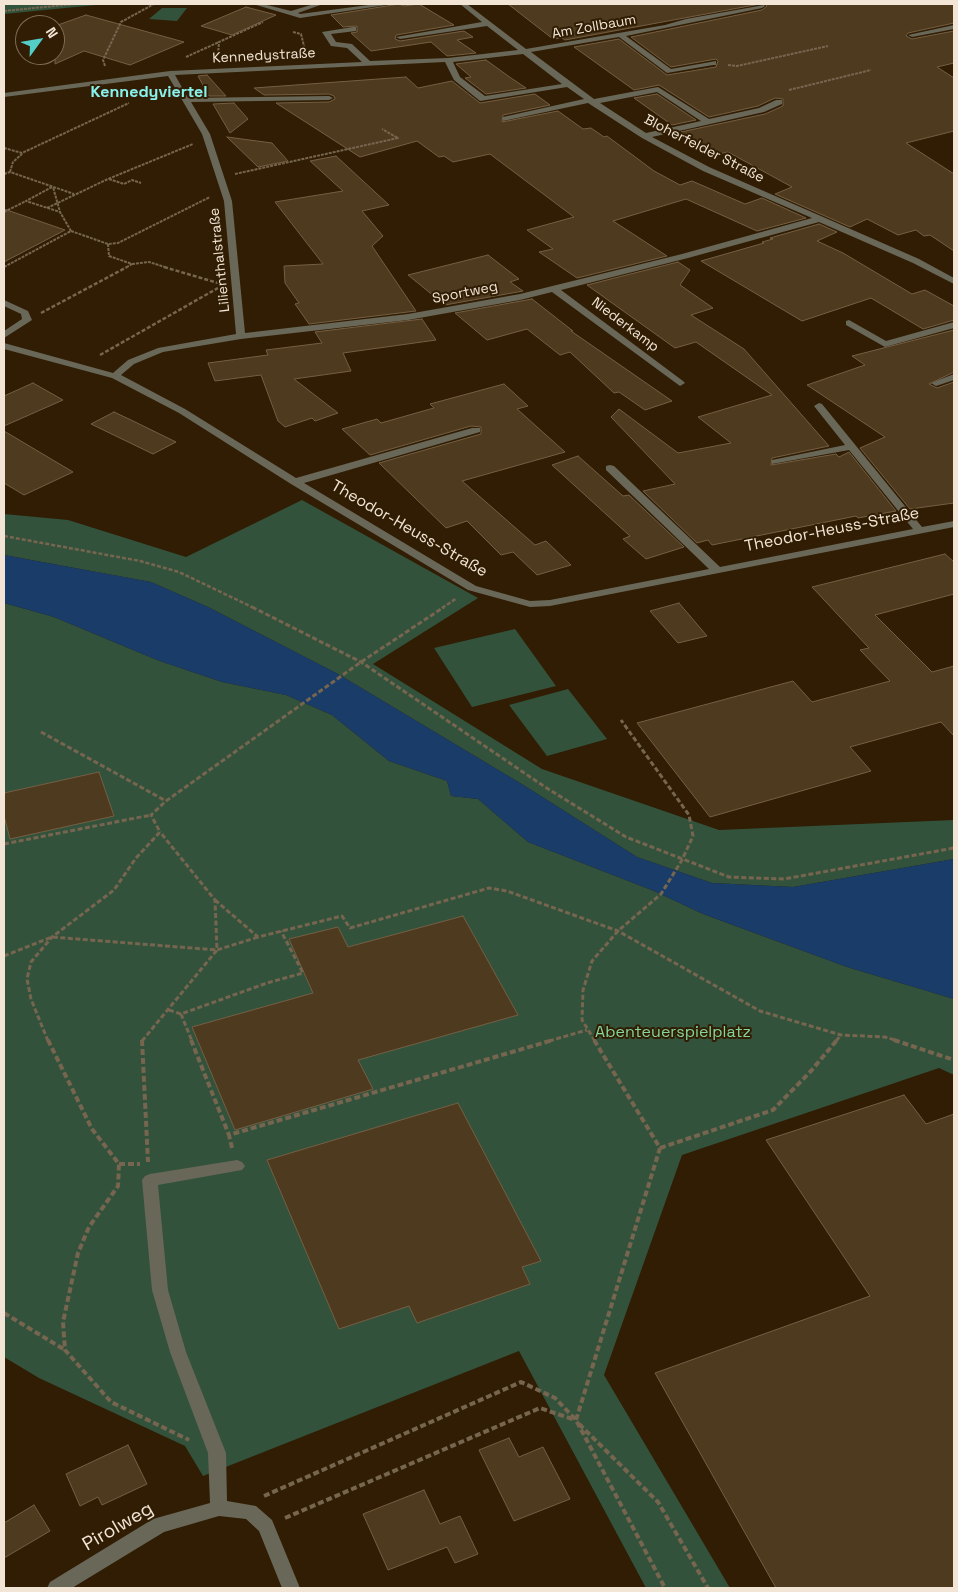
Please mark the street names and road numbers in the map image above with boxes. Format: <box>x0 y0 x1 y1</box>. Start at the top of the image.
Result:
street label: Am Zollbaum <box>551 11 637 43</box>
street label: Kennedystraße <box>212 45 316 67</box>
street label: Bloherfelder Straße <box>641 111 767 187</box>
street label: Lilienthalstraße <box>206 207 234 313</box>
street label: Sportweg <box>431 278 499 308</box>
street label: Niederkamp <box>588 294 662 356</box>
street label: Theodor-Heuss-Straße <box>327 476 491 582</box>
street label: Theodor-Heuss-Straße <box>743 504 921 556</box>
street label: Pirolweg <box>79 1498 157 1556</box>

